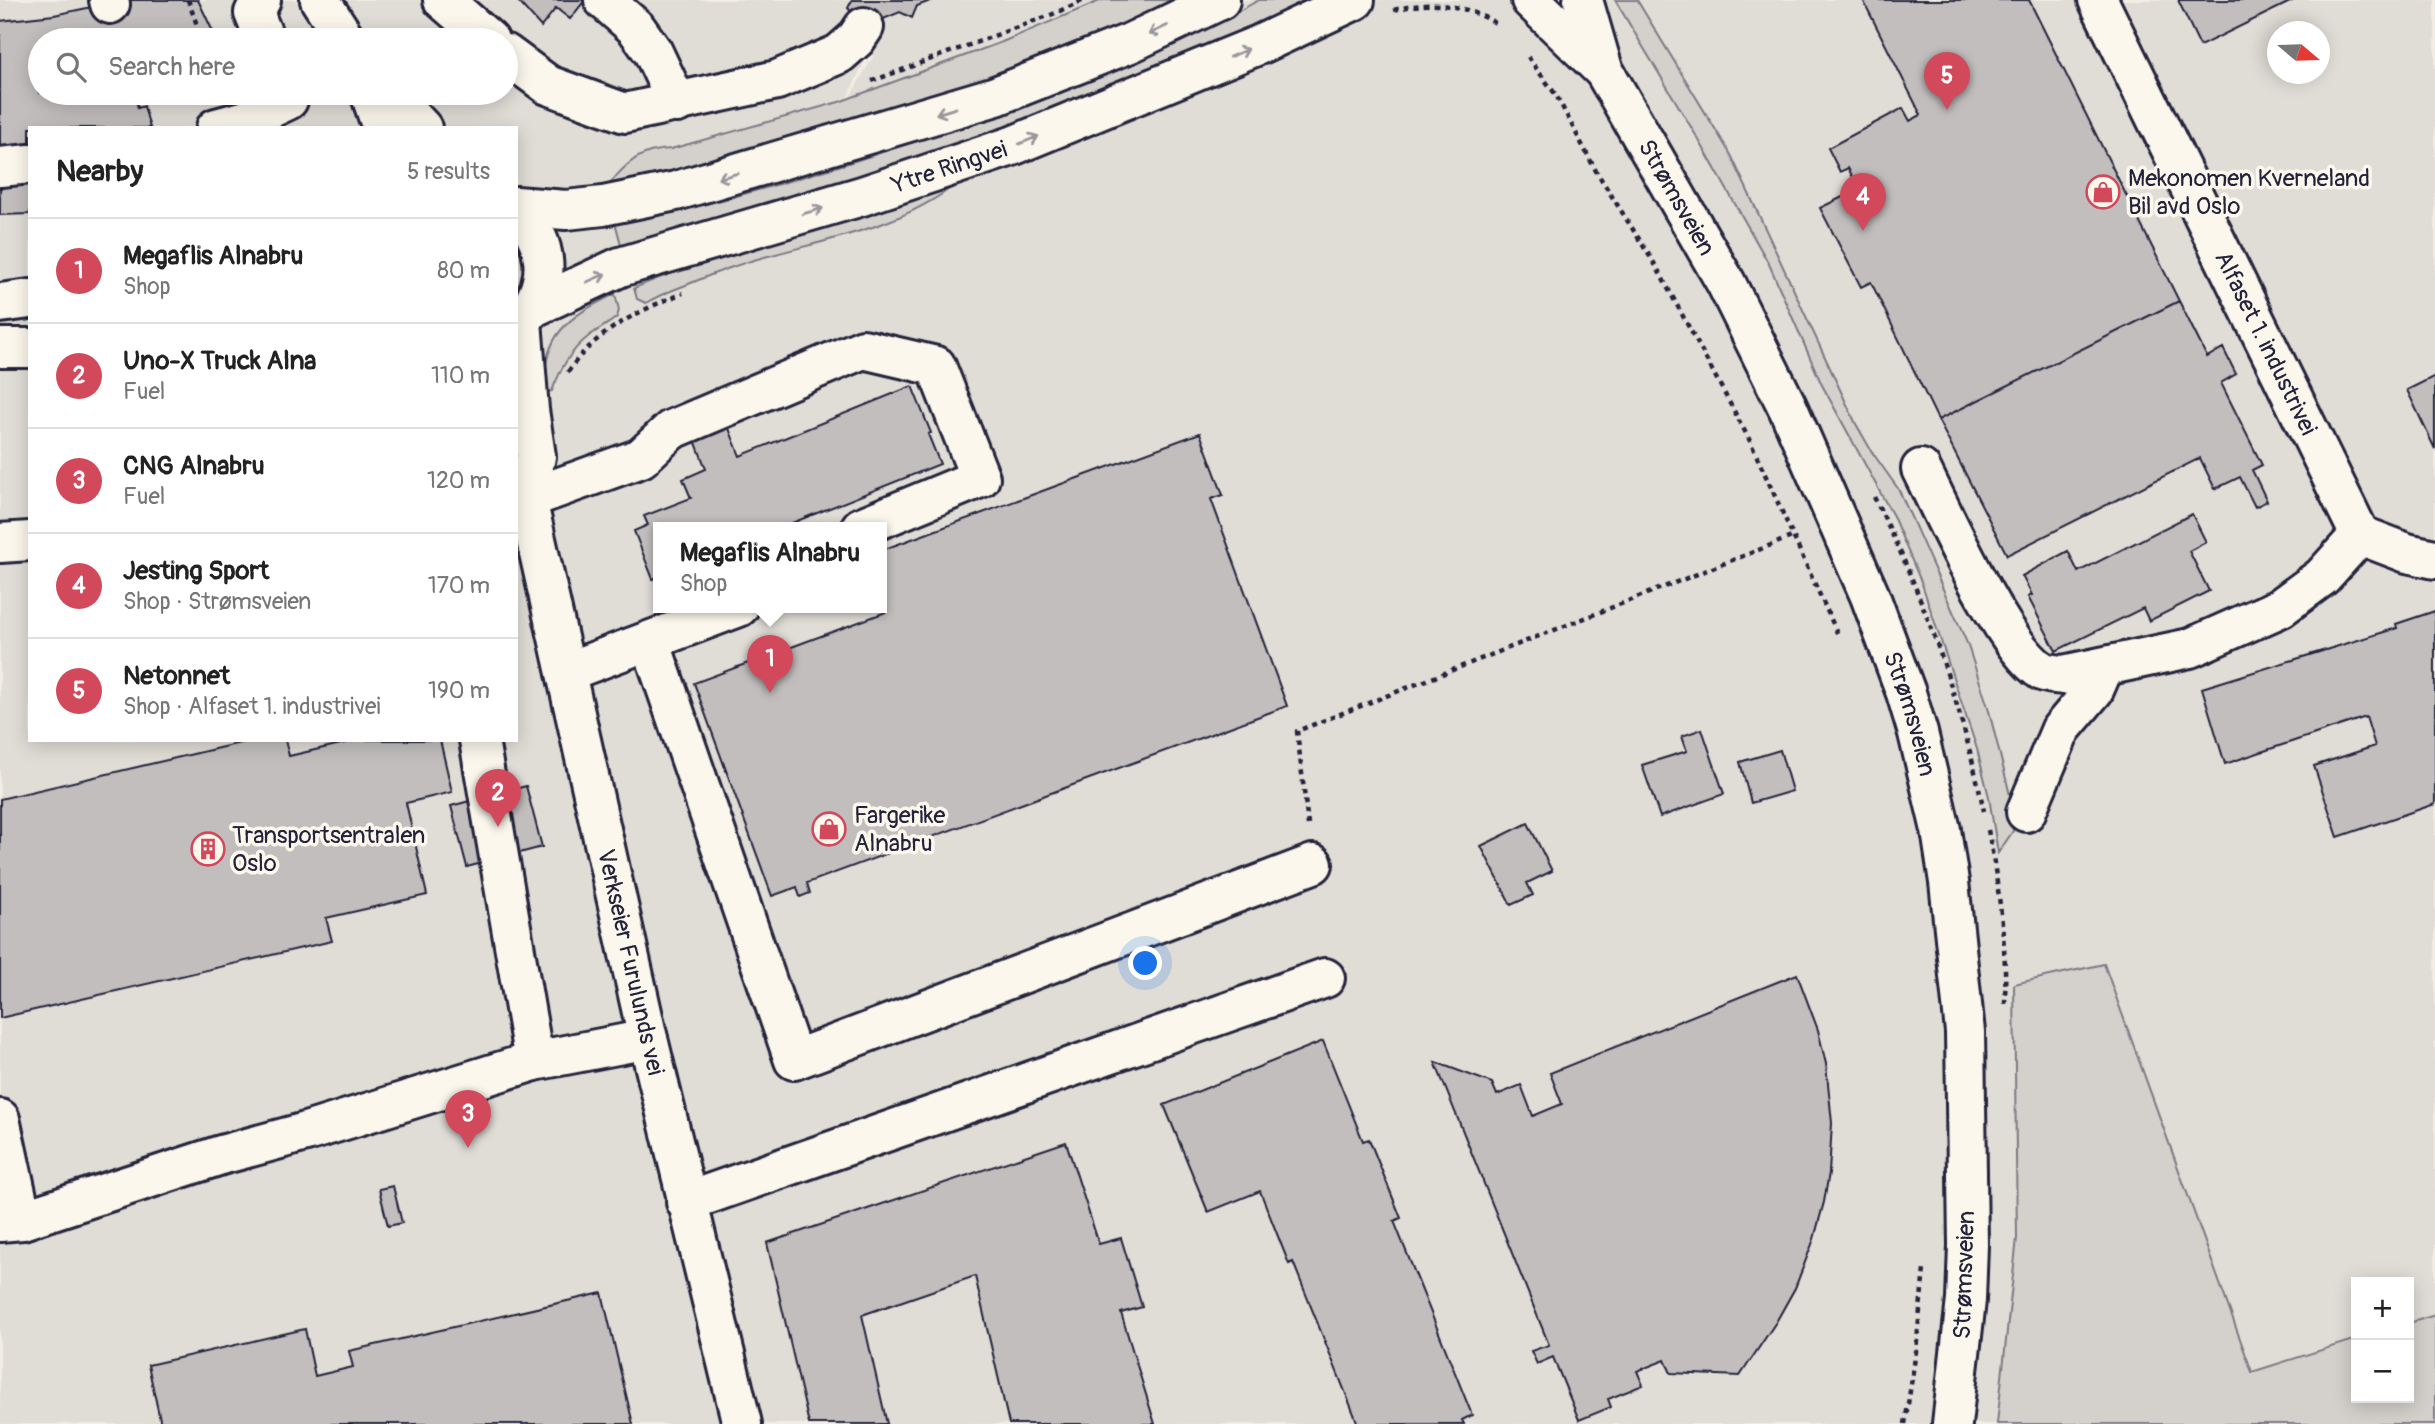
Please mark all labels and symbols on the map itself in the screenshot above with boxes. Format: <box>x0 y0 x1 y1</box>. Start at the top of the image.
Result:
north arrow <box>2267 21 2330 84</box>
one-way arrow <box>1148 23 1169 37</box>
one-way arrow <box>1228 46 1249 59</box>
pin: 5 <box>1924 52 1970 110</box>
one-way arrow <box>935 105 957 118</box>
one-way arrow <box>1017 132 1039 145</box>
street label: Ytre Ringvei <box>887 135 1011 200</box>
street label: Strømsveien <box>1632 135 1721 261</box>
place label: Mekonomen Kverneland Bil avd Oslo <box>2128 164 2370 221</box>
one-way arrow <box>717 170 739 183</box>
pin: 4 <box>1840 173 1886 231</box>
shop icon: Mekonomen Kverneland Bil avd Oslo <box>2084 173 2122 211</box>
one-way arrow <box>801 203 823 216</box>
street label: Alfaset 1. industrivei <box>2208 247 2323 440</box>
one-way arrow <box>585 271 606 284</box>
pin: 1 <box>747 635 793 693</box>
street label: Strømsveien <box>1877 648 1942 779</box>
pin: 2 <box>475 769 521 827</box>
place label: Fargerike Alnabru <box>854 801 945 858</box>
shop icon: Fargerike Alnabru <box>810 810 848 848</box>
place label: Transportsentralen Oslo <box>232 821 425 878</box>
building icon: Transportsentralen Oslo <box>189 830 227 868</box>
street label: Verkseier Furulunds vei <box>591 847 670 1078</box>
your location <box>1128 946 1162 980</box>
pin: 3 <box>445 1090 491 1148</box>
street label: Strømsveien <box>1948 1210 1981 1340</box>

